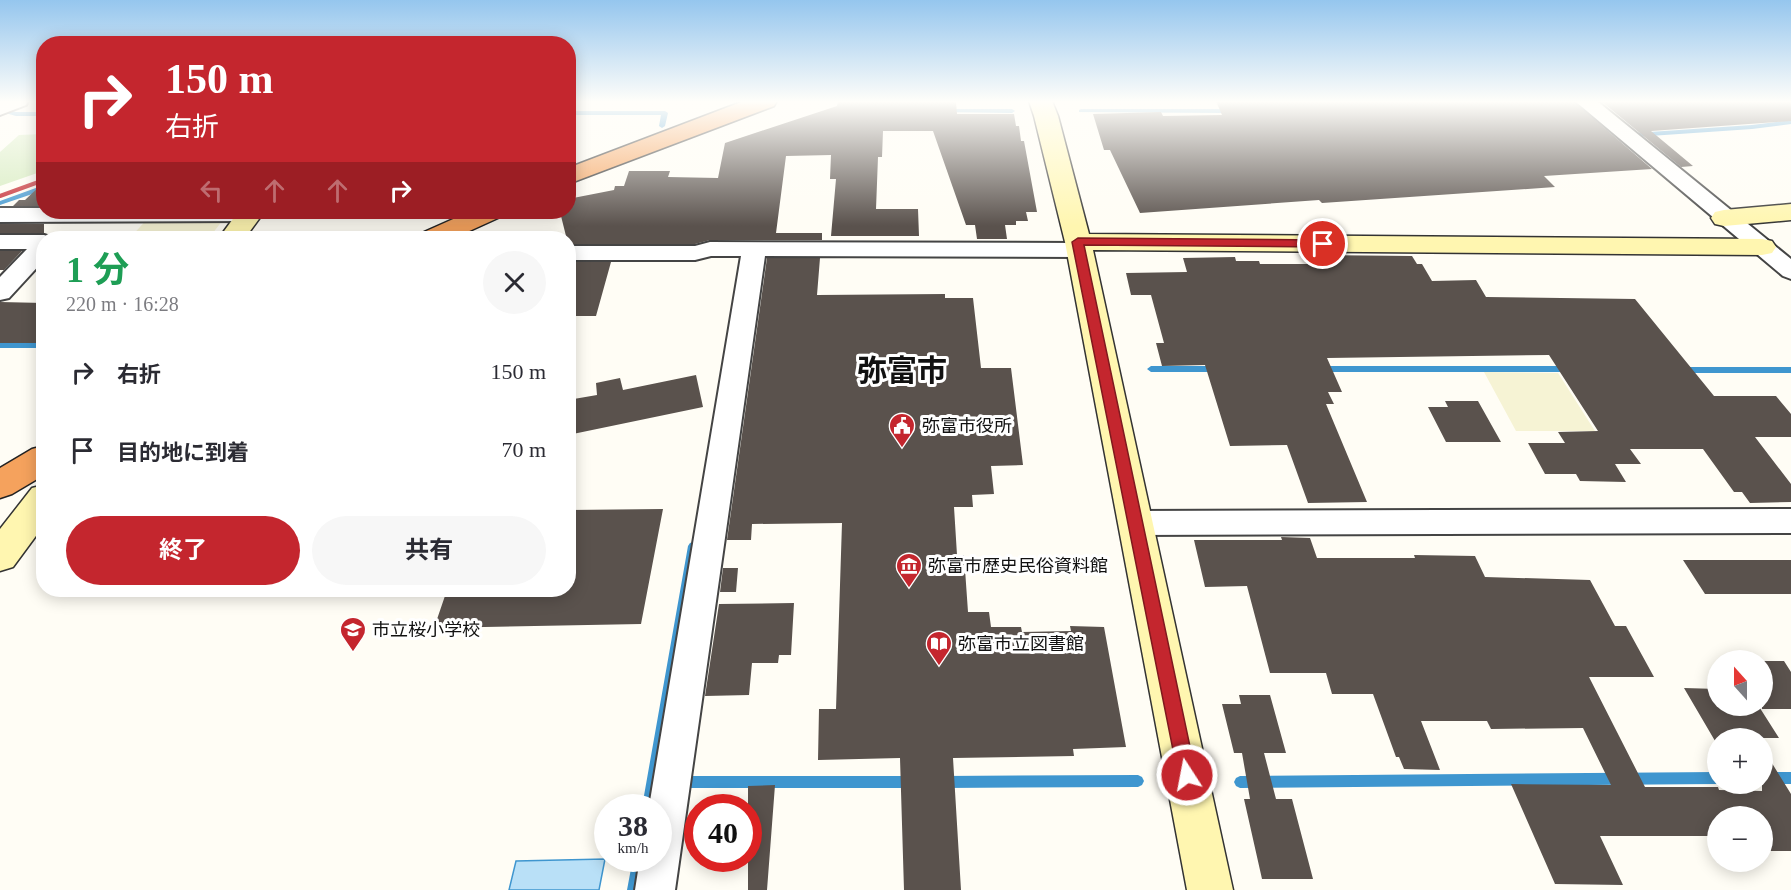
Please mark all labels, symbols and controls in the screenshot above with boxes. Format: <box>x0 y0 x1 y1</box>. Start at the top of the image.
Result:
text: 150 m <box>165 56 274 102</box>
icon: right <box>66 60 144 138</box>
text: 右折 <box>165 112 219 142</box>
icon: left <box>195 174 228 207</box>
icon: ahead <box>258 174 291 207</box>
icon: ahead <box>321 174 354 207</box>
icon: right <box>384 174 417 207</box>
pin <box>1297 218 1348 269</box>
icon: arrive <box>1306 227 1339 260</box>
text: 1 分 <box>66 250 129 290</box>
button: close <box>483 251 546 314</box>
text: 220 m · 16:28 <box>66 293 179 315</box>
district label: 弥富市 <box>857 354 947 387</box>
icon: right <box>66 356 99 389</box>
text: 150 m <box>490 359 546 384</box>
text: 右折 <box>117 362 161 387</box>
public building icon: 弥富市役所 <box>887 411 917 449</box>
place label: 弥富市役所 <box>922 416 1012 436</box>
icon: arrive <box>66 434 99 467</box>
text: 70 m <box>501 437 546 462</box>
text: 目的地に到着 <box>117 440 249 465</box>
button: 終了 <box>66 516 300 585</box>
button: 共有 <box>312 516 546 585</box>
museum icon: 弥富市歴史民俗資料館 <box>894 551 924 589</box>
place label: 弥富市歴史民俗資料館 <box>928 556 1108 576</box>
school or university icon: 市立桜小学校 <box>338 615 368 653</box>
place label: 市立桜小学校 <box>372 620 480 640</box>
library icon: 弥富市立図書館 <box>924 629 954 667</box>
place label: 弥富市立図書館 <box>958 634 1084 654</box>
north arrow <box>1707 650 1773 716</box>
map controls <box>1707 650 1773 872</box>
button: + <box>1707 728 1773 794</box>
position arrow <box>1155 743 1219 807</box>
speed limit sign: 40 <box>684 794 762 872</box>
button: − <box>1707 806 1773 872</box>
text: 38 <box>618 809 648 842</box>
text: km/h <box>618 840 648 856</box>

